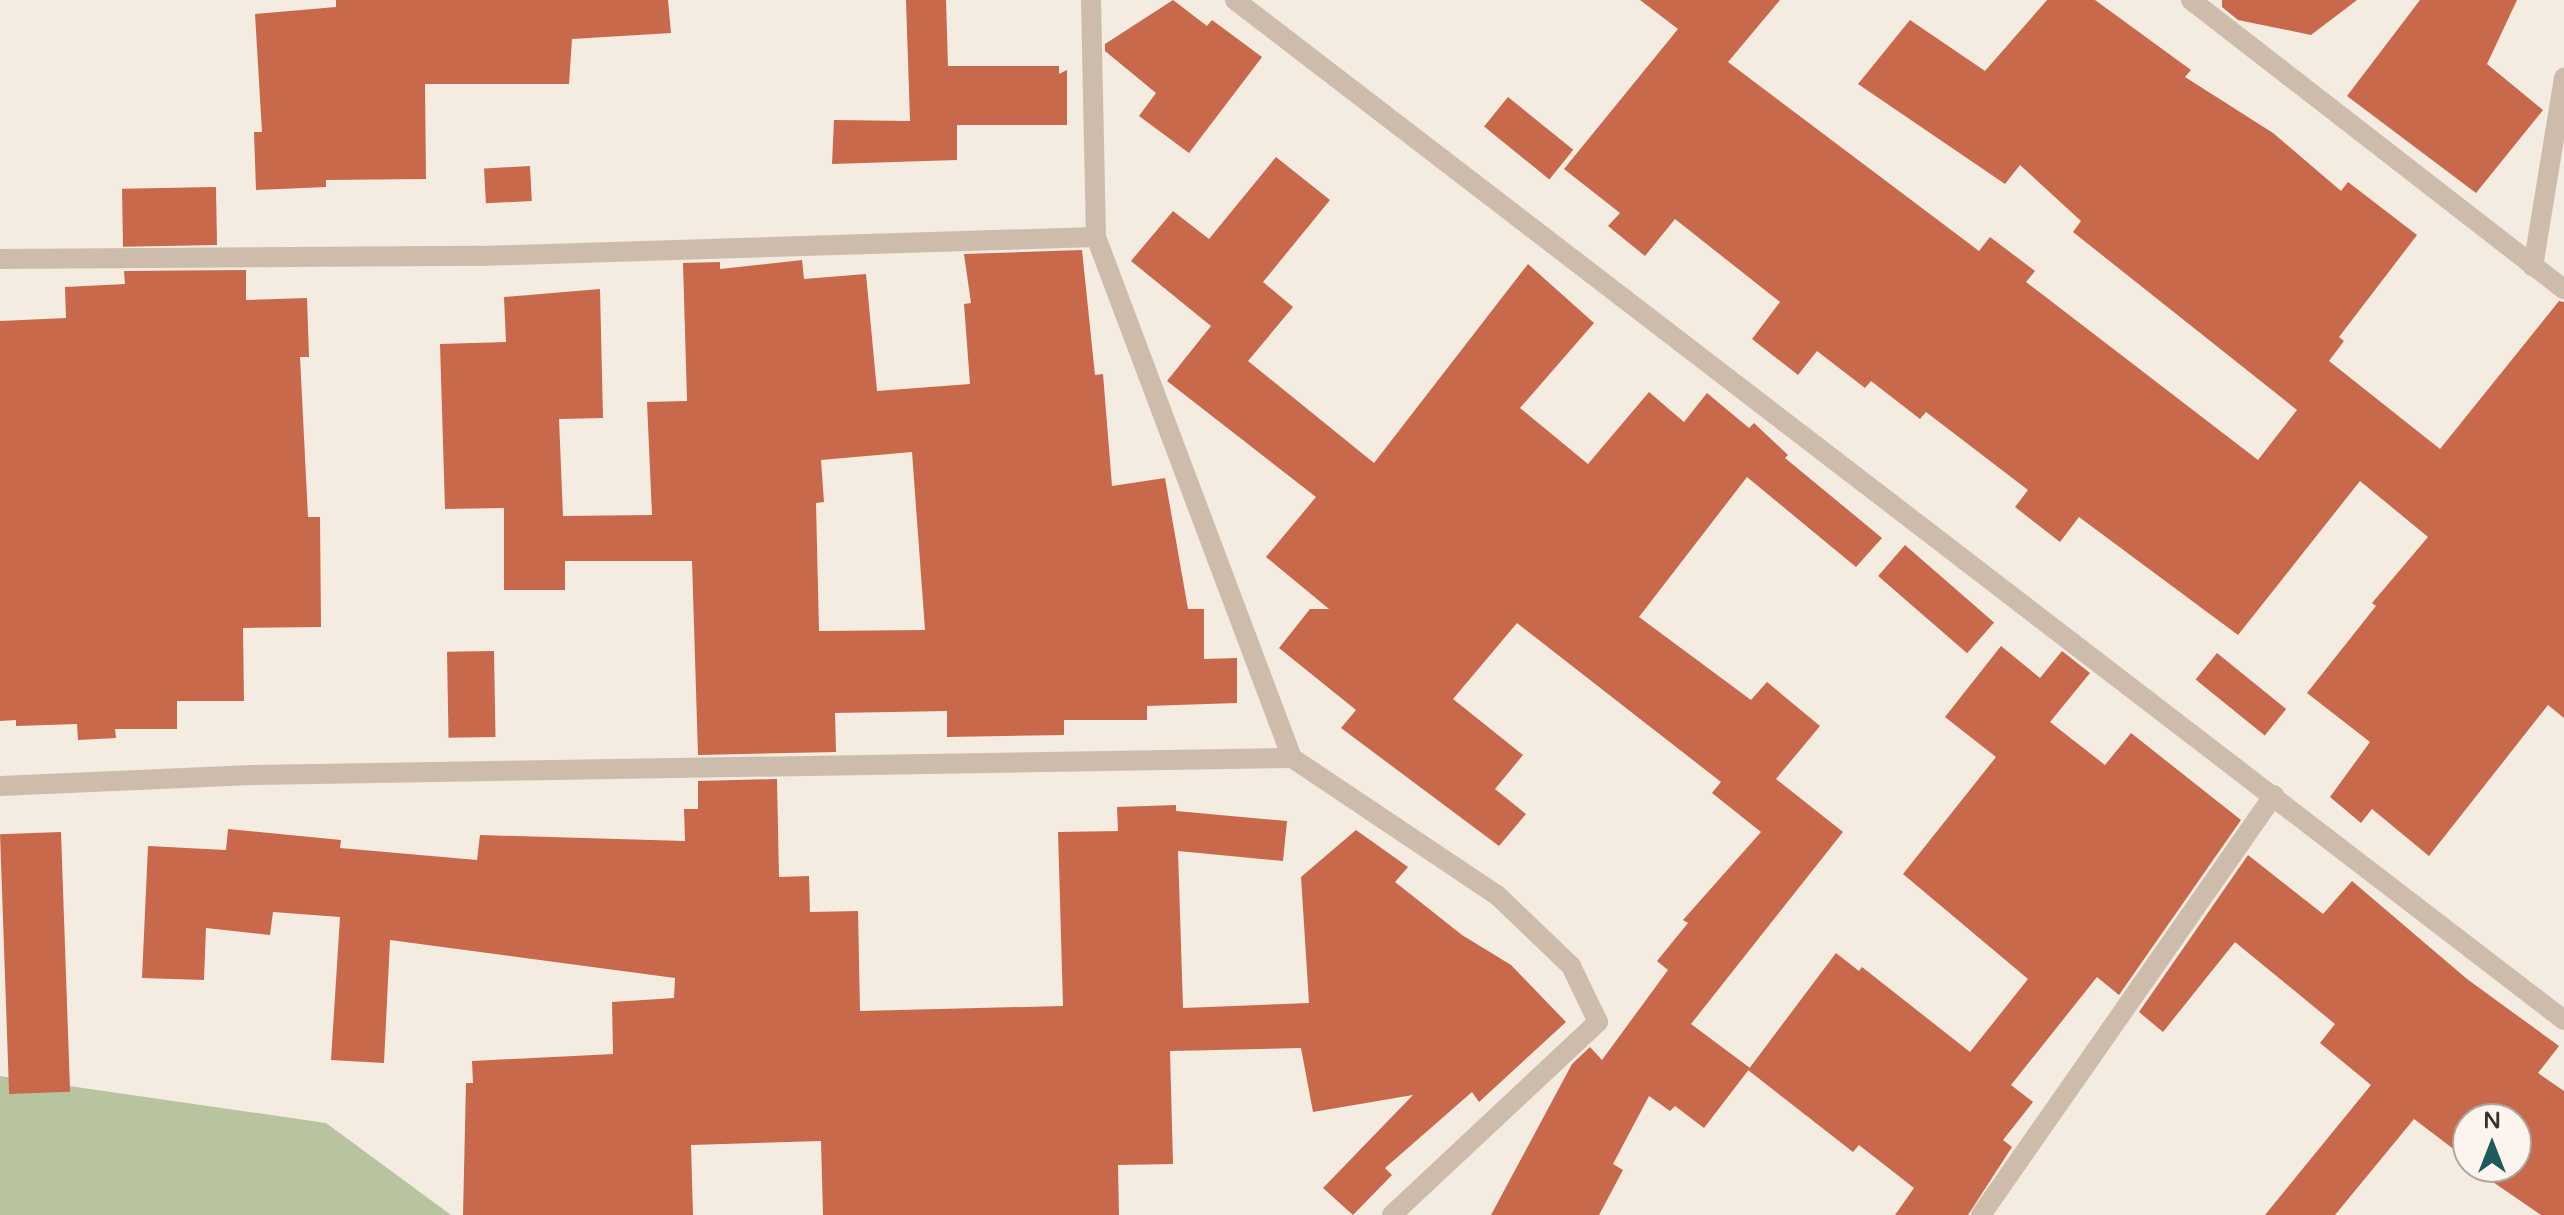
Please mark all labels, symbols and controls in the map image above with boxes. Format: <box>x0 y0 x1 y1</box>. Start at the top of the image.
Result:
north arrow <box>2452 1103 2532 1183</box>
text: N <box>2483 1108 2501 1134</box>

